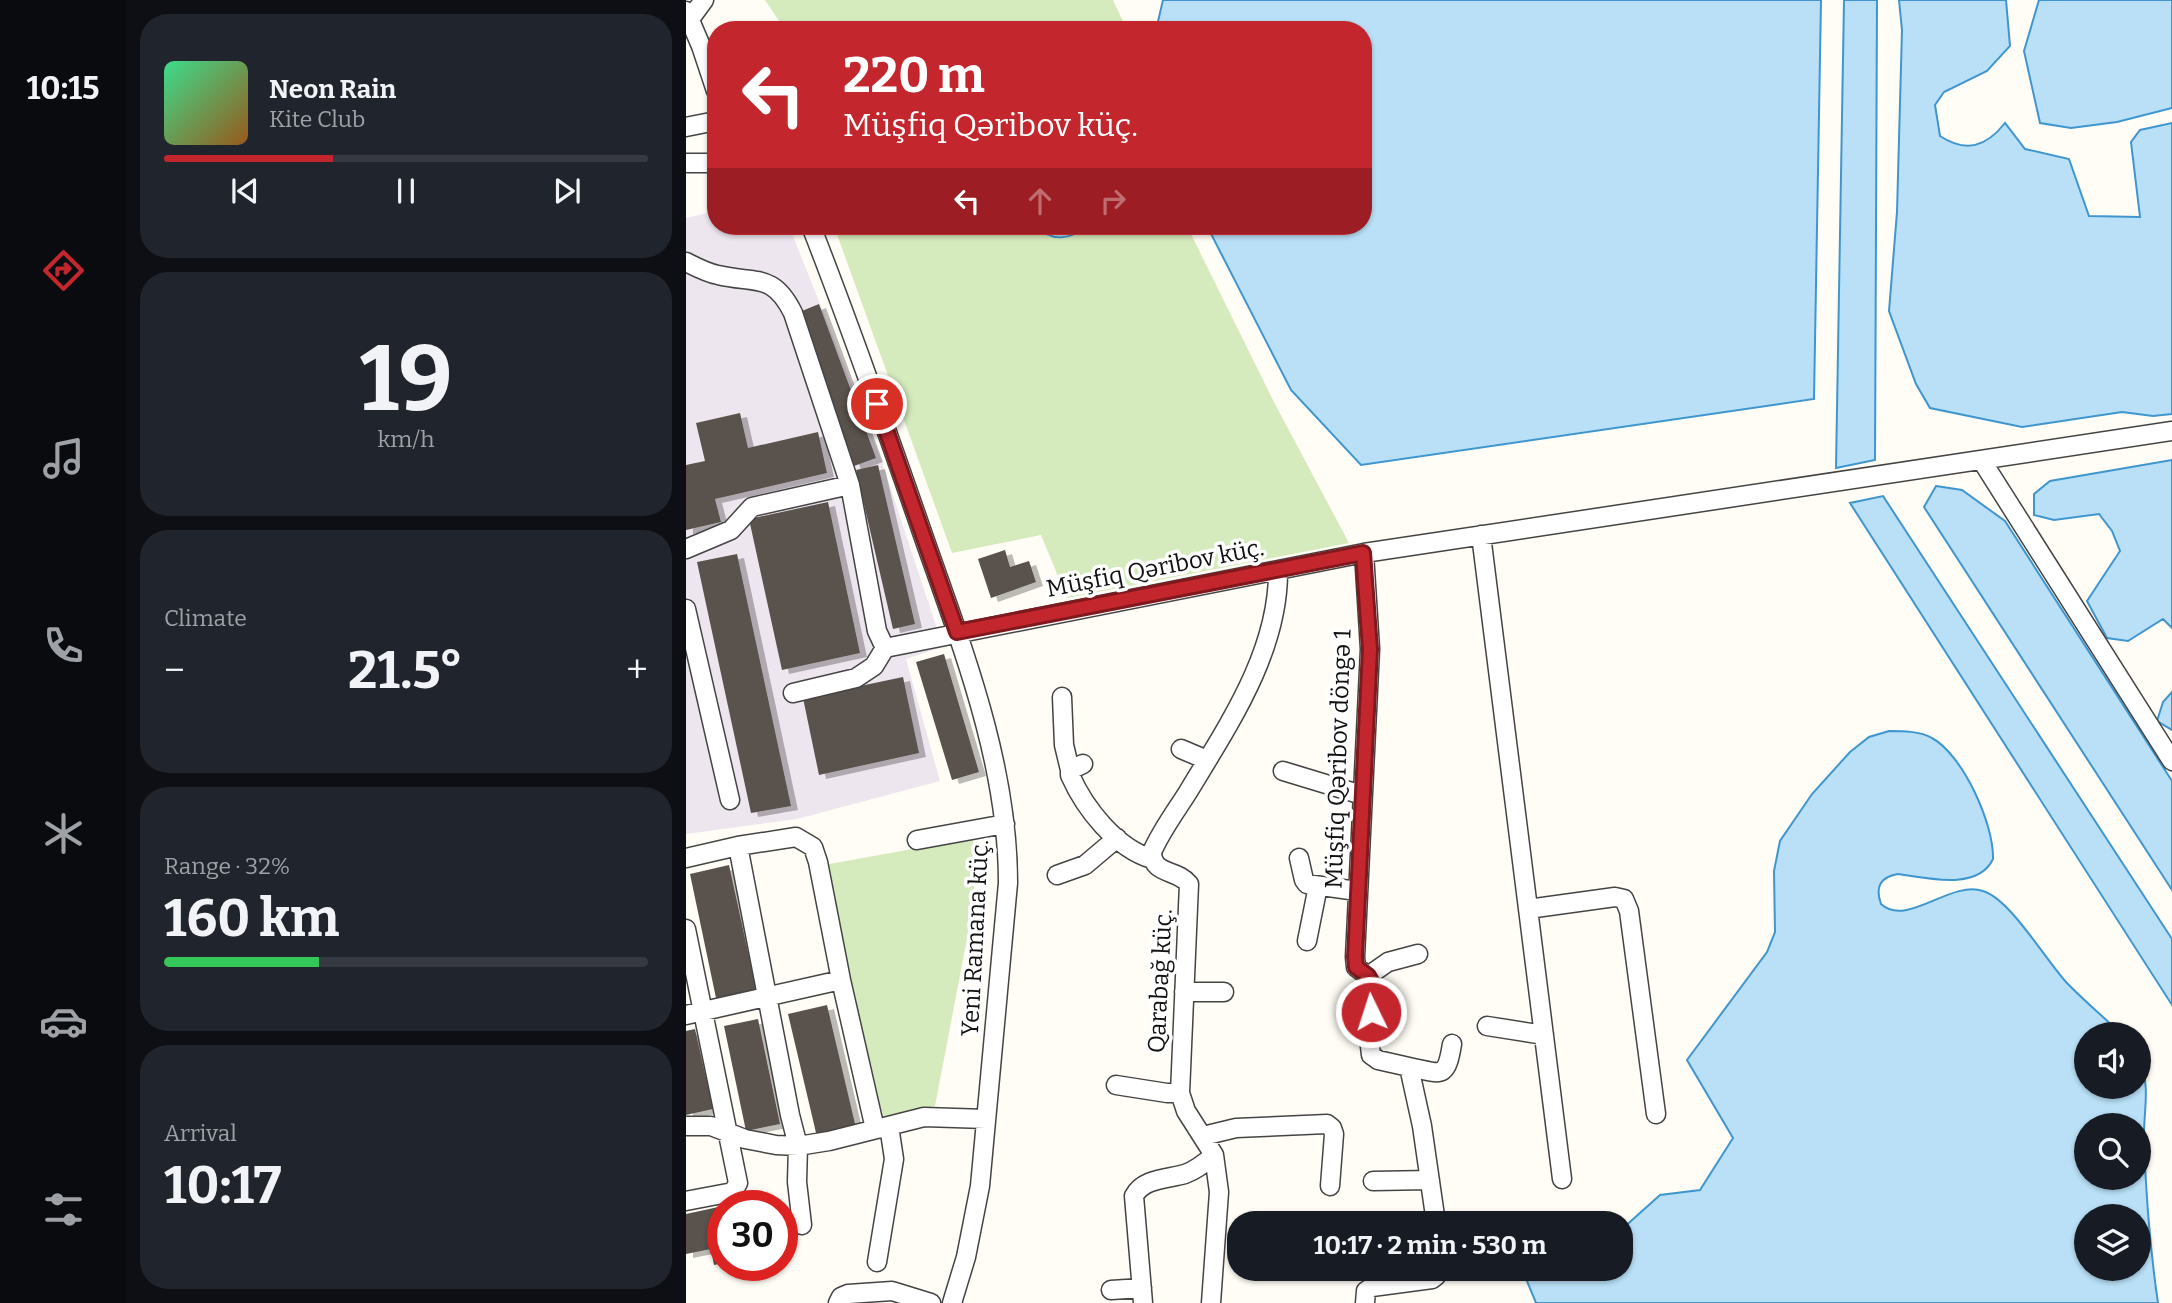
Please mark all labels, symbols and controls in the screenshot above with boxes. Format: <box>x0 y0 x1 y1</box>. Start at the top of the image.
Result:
text: 220 m <box>843 46 985 105</box>
icon: left <box>728 49 819 140</box>
text: 10:15 <box>27 69 99 107</box>
text: Neon Rain <box>269 74 396 105</box>
text: Kite Club <box>269 105 365 133</box>
text: Müşfiq Qəribov küç. <box>843 106 1138 144</box>
icon: previous <box>226 172 264 210</box>
icon: pause <box>387 172 425 210</box>
icon: next <box>548 172 586 210</box>
icon: left <box>948 182 986 220</box>
icon: ahead <box>1021 182 1059 220</box>
icon: right <box>1094 182 1132 220</box>
icon: directions <box>39 246 88 295</box>
text: 19 <box>359 325 453 434</box>
pin <box>847 374 907 434</box>
icon: arrive <box>858 385 896 423</box>
text: km/h <box>378 425 434 453</box>
icon: music <box>39 434 88 483</box>
street label: Müşfiq Qəribov küç. <box>1044 533 1266 603</box>
text: Climate <box>164 604 247 632</box>
icon: phone <box>39 621 88 670</box>
street label: Müşfiq Qəribov döngə 1 <box>1319 629 1357 889</box>
text: 21.5° <box>348 639 463 702</box>
text: − <box>164 647 185 693</box>
text: + <box>626 647 648 693</box>
icon: climate <box>39 809 88 858</box>
street label: Yeni Ramana küç. <box>956 839 994 1037</box>
text: Range · 32% <box>164 852 290 880</box>
text: 160 km <box>164 887 339 950</box>
street label: Qarabağ küç. <box>1142 908 1178 1054</box>
position arrow <box>1334 975 1408 1049</box>
icon: car <box>39 997 88 1046</box>
map controls <box>2074 1022 2151 1281</box>
button: sound <box>2074 1022 2151 1099</box>
button: search <box>2074 1113 2151 1190</box>
text: Arrival <box>164 1119 237 1147</box>
text: 10:17 <box>164 1154 282 1217</box>
icon: filters <box>39 1185 88 1234</box>
speed limit sign: 30 <box>707 1190 798 1281</box>
button: layers <box>2074 1204 2151 1281</box>
text: 10:17 · 2 min · 530 m <box>1313 1230 1547 1261</box>

